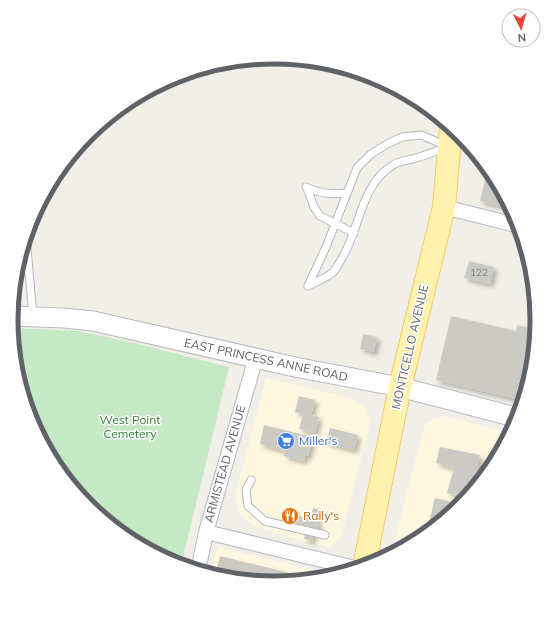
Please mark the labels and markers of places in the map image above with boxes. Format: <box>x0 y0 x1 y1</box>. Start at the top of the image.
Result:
supermarket icon: Miller's <box>276 431 296 451</box>
place label: Miller's <box>299 433 337 448</box>
restaurant icon: Rally's <box>280 506 300 526</box>
place label: Rally's <box>303 508 339 523</box>

